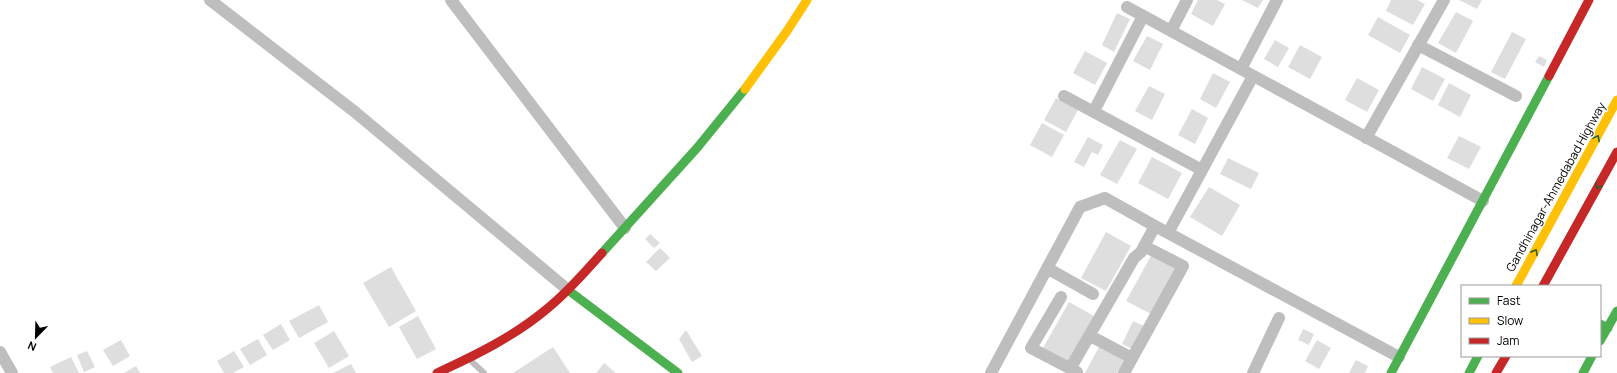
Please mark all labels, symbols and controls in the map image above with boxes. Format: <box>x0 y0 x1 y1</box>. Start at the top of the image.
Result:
street label: Gandhinagar-Ahmedabad Highway <box>1502 98 1610 275</box>
one-way arrow <box>1592 134 1599 142</box>
one-way arrow <box>1595 182 1602 189</box>
one-way arrow <box>1530 249 1537 256</box>
legend <box>1461 285 1601 357</box>
text: Fast <box>1497 292 1521 309</box>
text: Slow <box>1497 312 1523 329</box>
north arrow <box>16 317 56 357</box>
text: Jam <box>1497 332 1519 349</box>
text: N <box>25 338 38 355</box>

